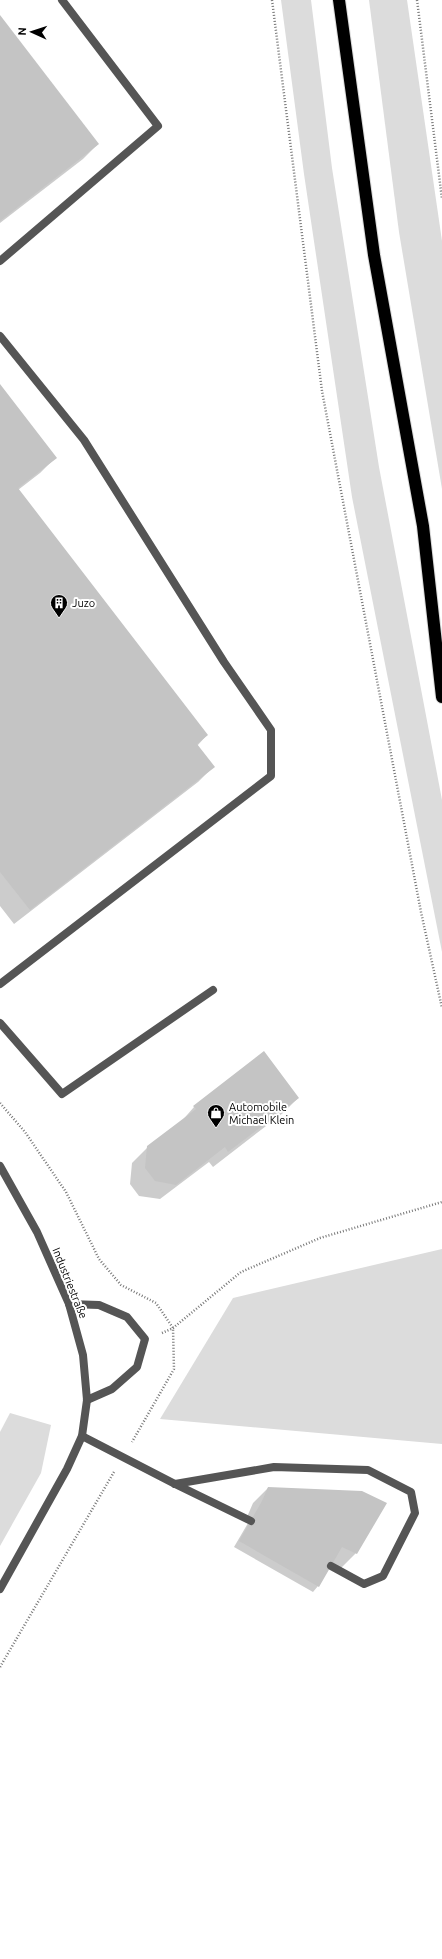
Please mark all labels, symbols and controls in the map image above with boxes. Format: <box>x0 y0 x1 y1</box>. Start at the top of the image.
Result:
north arrow <box>12 12 52 52</box>
text: N <box>16 27 28 36</box>
building icon: Juzo <box>49 593 69 618</box>
place label: Juzo <box>72 597 95 609</box>
place label: Automobile Michael Klein <box>229 1101 294 1126</box>
shop icon: Automobile Michael Klein <box>206 1103 226 1128</box>
street label: Industriestraße <box>50 1246 90 1320</box>

